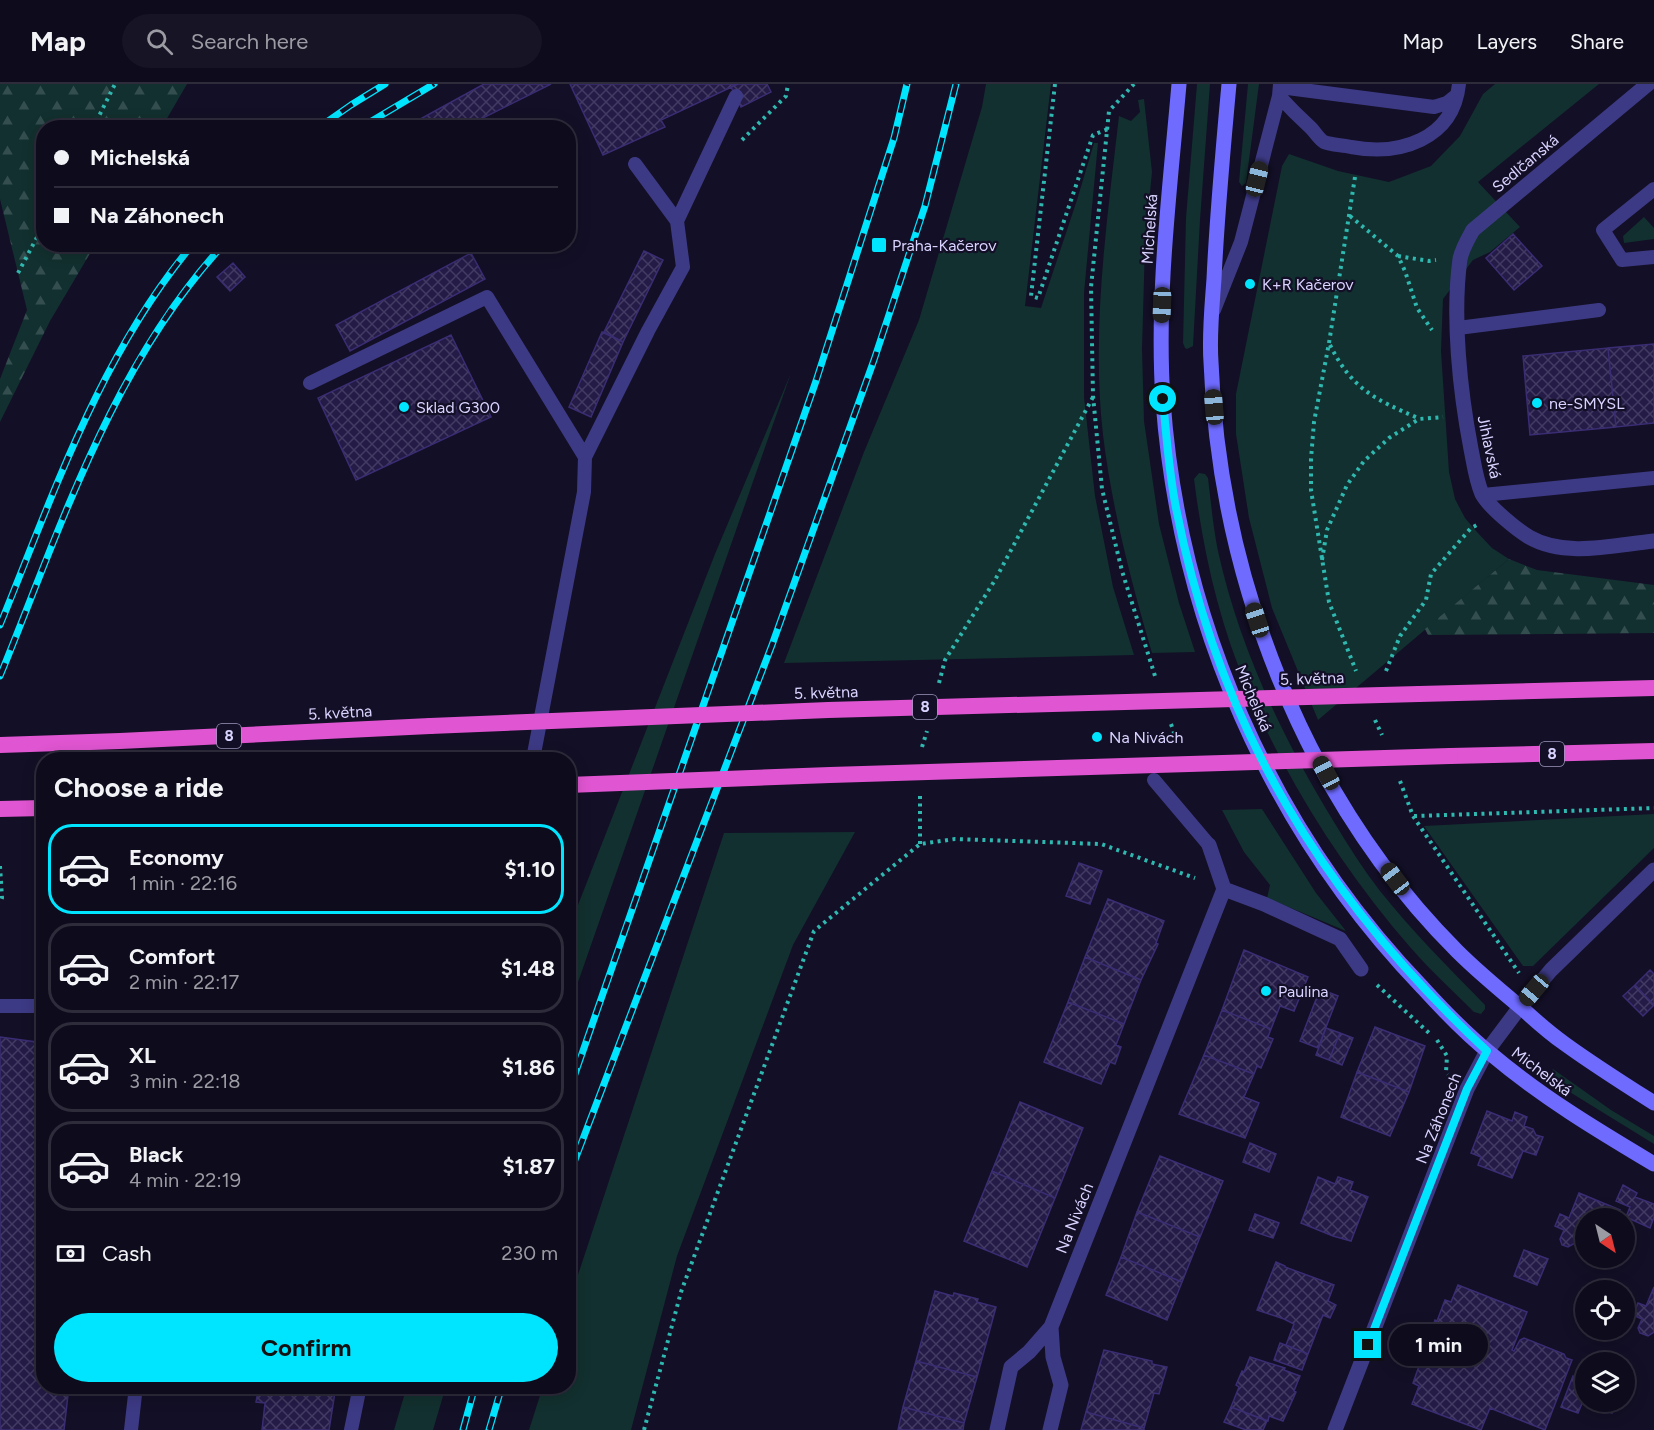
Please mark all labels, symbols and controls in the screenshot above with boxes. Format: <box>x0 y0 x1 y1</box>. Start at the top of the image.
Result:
search box <box>122 14 542 68</box>
text: Map <box>30 24 86 58</box>
icon: search <box>143 25 176 58</box>
text: Search here <box>191 28 308 55</box>
text: Map <box>1403 29 1443 54</box>
text: Layers <box>1476 29 1537 54</box>
text: Share <box>1570 29 1624 54</box>
street label: Sedlčanská <box>1488 130 1562 196</box>
text: Michelská <box>90 144 190 171</box>
car <box>1244 159 1270 199</box>
street label: Michelská <box>1138 193 1161 265</box>
text: Na Záhonech <box>90 202 224 229</box>
marker: Praha-Kačerov <box>870 236 888 254</box>
place label: Praha-Kačerov <box>892 236 997 255</box>
place label: K+R Kačerov <box>1262 275 1354 294</box>
marker: K+R Kačerov <box>1243 277 1257 291</box>
car <box>1152 287 1172 323</box>
route start <box>1149 385 1176 412</box>
car <box>1203 388 1225 426</box>
place label: ne-SMYSL <box>1549 394 1625 413</box>
marker: ne-SMYSL <box>1530 396 1544 410</box>
place label: Sklad G300 <box>416 398 500 417</box>
marker: Sklad G300 <box>397 400 411 414</box>
street label: Jihlavská <box>1474 414 1505 480</box>
car <box>1243 600 1271 640</box>
street label: Michelská <box>1231 662 1276 734</box>
street label: 5. května <box>1279 668 1345 689</box>
street label: 5. května <box>793 682 859 703</box>
road number: 8 <box>913 695 937 719</box>
street label: 5. května <box>307 701 373 724</box>
road number: 8 <box>217 724 241 748</box>
place label: Na Nivách <box>1109 728 1184 747</box>
marker: Na Nivách <box>1090 730 1104 744</box>
road number: 8 <box>1540 742 1564 766</box>
car <box>1310 753 1342 793</box>
text: Choose a ride <box>54 771 223 804</box>
icon: car <box>57 842 111 896</box>
text: Economy <box>129 844 224 871</box>
text: $1.10 <box>505 856 555 883</box>
car <box>1377 859 1413 899</box>
text: 1 min · 22:16 <box>129 871 237 895</box>
icon: car <box>57 941 111 995</box>
text: Comfort <box>129 943 215 970</box>
text: $1.48 <box>501 955 555 982</box>
text: 2 min · 22:17 <box>129 970 239 994</box>
car <box>1516 970 1552 1010</box>
place label: Paulina <box>1278 982 1329 1001</box>
marker: Paulina <box>1259 984 1273 998</box>
icon: car <box>57 1040 111 1094</box>
text: XL <box>129 1042 156 1069</box>
street label: Michelská <box>1508 1043 1575 1100</box>
text: $1.86 <box>502 1054 555 1081</box>
text: 3 min · 22:18 <box>129 1069 241 1093</box>
street label: Na Záhonech <box>1412 1070 1465 1166</box>
icon: car <box>57 1139 111 1193</box>
text: Black <box>129 1141 183 1168</box>
text: $1.87 <box>502 1153 555 1180</box>
text: 4 min · 22:19 <box>129 1168 241 1192</box>
street label: Na Nivách <box>1052 1180 1097 1256</box>
north arrow <box>1575 1208 1635 1268</box>
map controls <box>1575 1208 1635 1412</box>
icon: cash <box>54 1237 87 1270</box>
text: Cash <box>102 1240 152 1267</box>
text: 230 m <box>501 1241 558 1265</box>
button: locate <box>1575 1280 1635 1340</box>
button: Confirm <box>54 1313 558 1382</box>
callout: 1 min <box>1389 1324 1488 1366</box>
route end <box>1354 1331 1381 1358</box>
text: 1 min <box>1415 1333 1462 1357</box>
button: layers <box>1575 1352 1635 1412</box>

